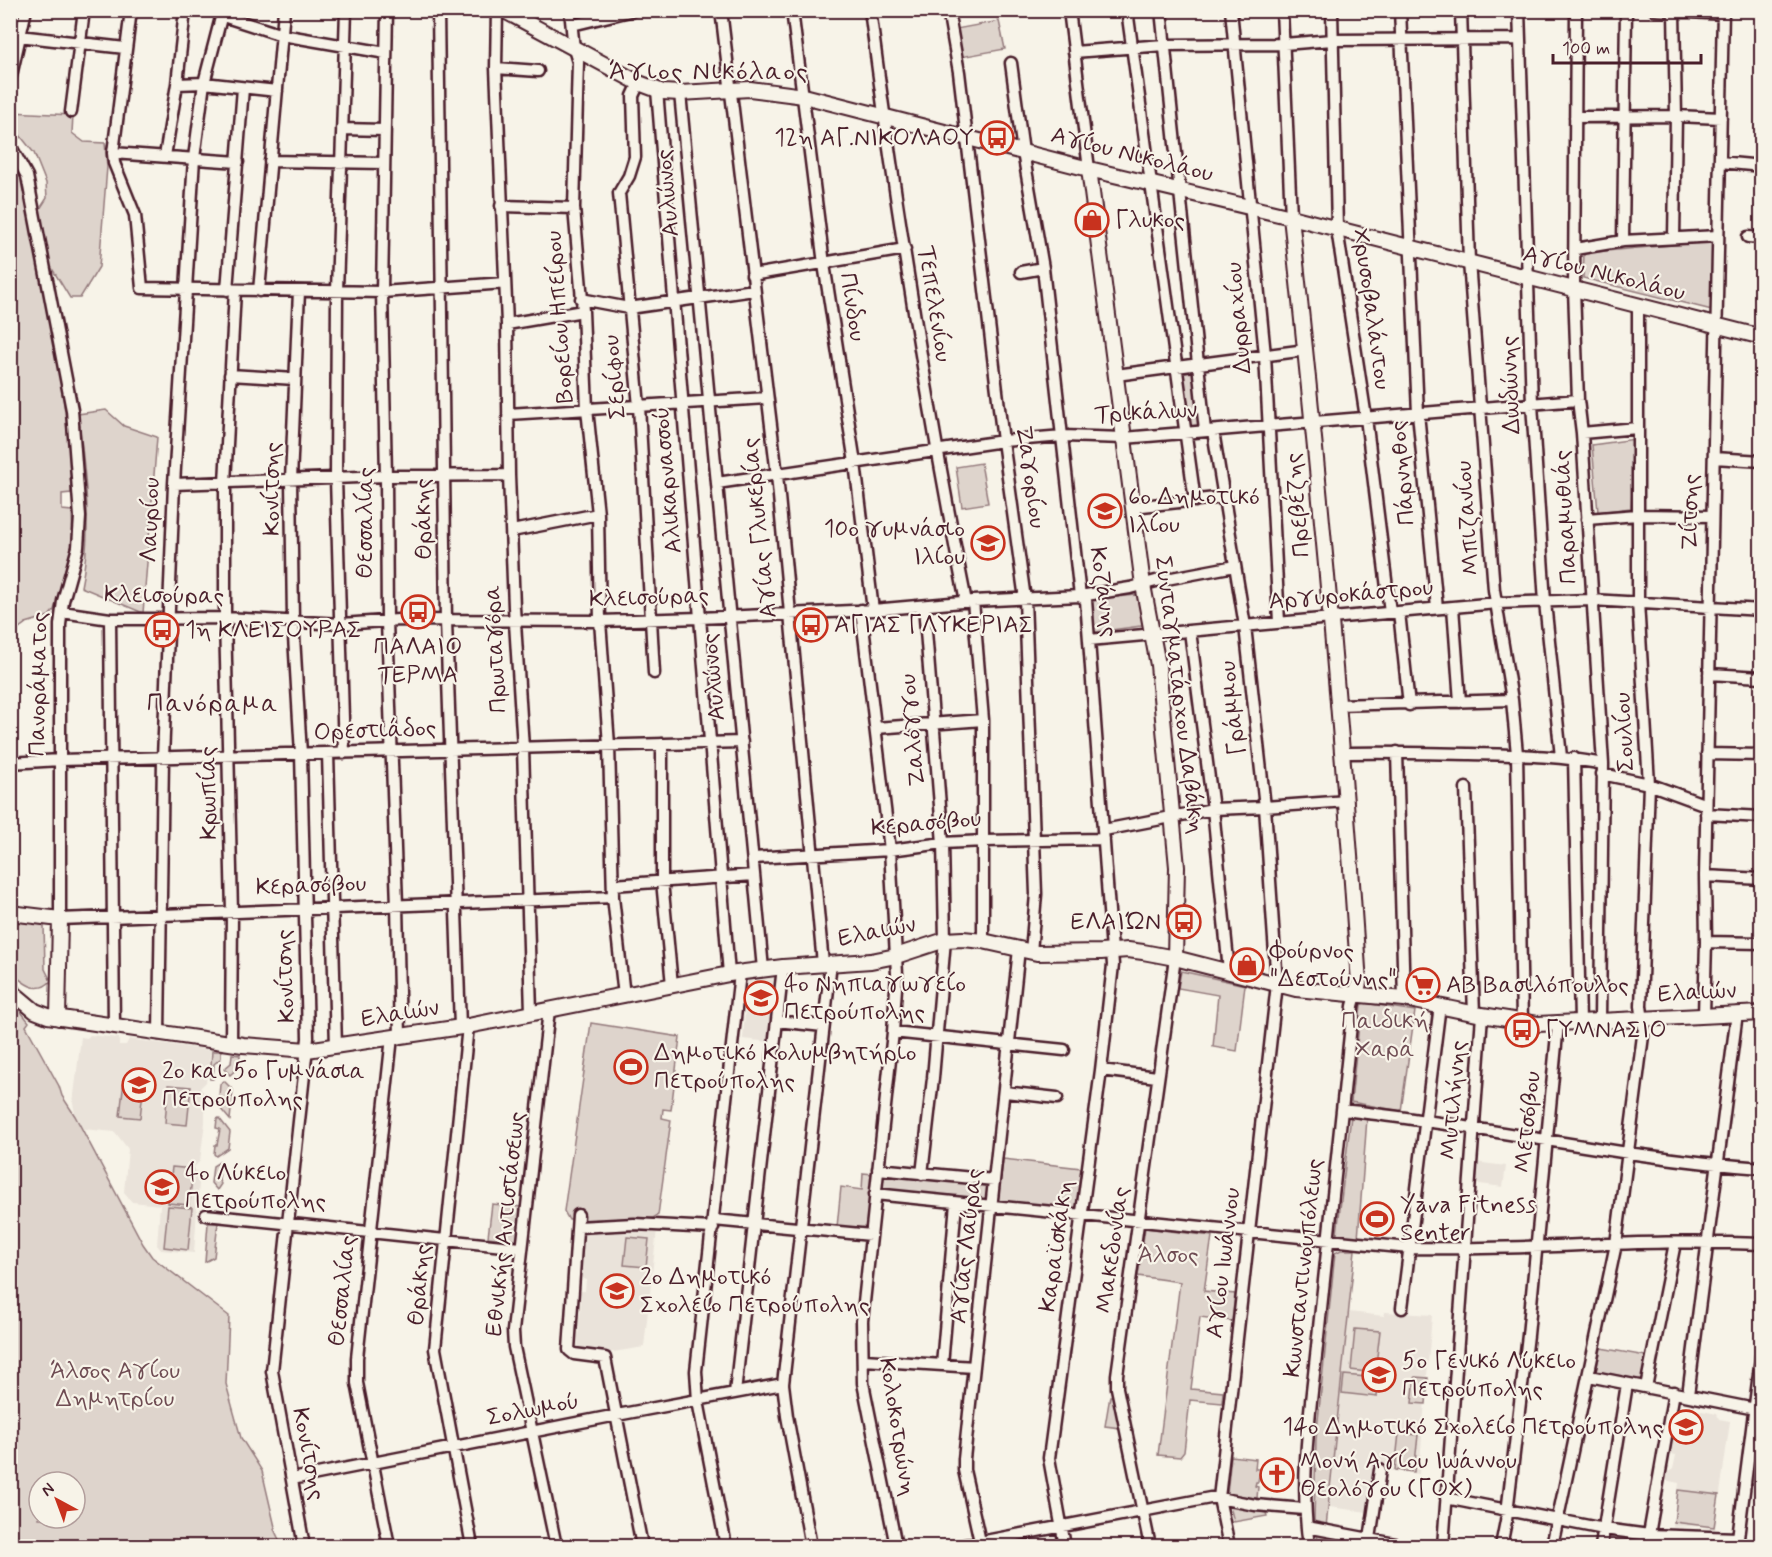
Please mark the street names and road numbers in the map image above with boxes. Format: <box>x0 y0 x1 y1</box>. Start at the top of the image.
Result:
street label: Αγίου Νικολάου <box>1048 120 1216 190</box>
street label: Αυλώνος <box>649 148 687 238</box>
street label: Χρυσοβαλάντου <box>1344 226 1398 392</box>
street label: Βορείου Ηπείρου <box>538 230 581 404</box>
street label: Αγίου Νικολάου <box>1520 239 1688 309</box>
street label: Τεπελενίου <box>910 244 959 365</box>
street label: Δυρραχίου <box>1219 261 1259 375</box>
street label: Πίνδου <box>831 270 873 344</box>
street label: Σερίφου <box>596 333 634 420</box>
street label: Δωδώνης <box>1494 335 1528 435</box>
street label: Τρικάλων <box>1094 395 1198 431</box>
street label: Αλικαρνασσού <box>646 405 690 555</box>
street label: Πάρνηθος <box>1383 419 1423 527</box>
street label: Ζαγορίου <box>1007 424 1053 531</box>
street label: Αγίας Γλυκερίας <box>735 436 785 620</box>
street label: Κονίτσης <box>257 442 288 536</box>
street label: Παραμυθιάς <box>1547 449 1585 585</box>
street label: Πρεβέζης <box>1277 451 1318 559</box>
street label: Μπιζανίου <box>1449 459 1487 576</box>
street label: Θεσσαλίας <box>350 467 381 579</box>
street label: Ζίτσης <box>1675 474 1707 550</box>
street label: Λαυρίου <box>134 476 168 563</box>
street label: Θράκης <box>408 478 440 560</box>
street label: Κοζάνης <box>1081 545 1125 639</box>
street label: Συνταγματάρχου Δαβάκη <box>1147 554 1211 836</box>
street label: Αργυροκάστρου <box>1267 572 1435 618</box>
street label: Κλεισούρας <box>104 579 224 613</box>
street label: Κλεισούρας <box>588 580 710 616</box>
street label: Πρωταγόρα <box>477 584 515 714</box>
street label: Πανοράματος <box>22 611 56 757</box>
street label: Αυλώνος <box>695 632 733 722</box>
street label: Γράμμου <box>1213 659 1253 757</box>
street label: Ζαλόγγου <box>893 672 933 788</box>
street label: Σουλίου <box>1607 691 1643 773</box>
street label: Ορεστιάδος <box>313 713 437 749</box>
street label: Κρωπίας <box>193 746 225 840</box>
street label: Κερασόβου <box>870 804 983 844</box>
street label: Κερασόβου <box>255 869 367 903</box>
street label: Ελαιών <box>835 909 919 955</box>
street label: Κονίτσης <box>269 929 303 1023</box>
street label: Ελαιών <box>1657 975 1737 1011</box>
street label: Ελαιών <box>359 993 441 1035</box>
street label: Μυτιλήνης <box>1433 1039 1475 1161</box>
street label: Μετσόβου <box>1507 1069 1549 1174</box>
street label: Εθνικής Αντιστάσεως <box>479 1110 533 1338</box>
street label: Κωνσταντινουπόλεως <box>1277 1157 1331 1379</box>
street label: Αγίας Λαύρας <box>943 1167 991 1325</box>
street label: Καραϊσκάκη <box>1032 1178 1082 1314</box>
street label: Μακεδονίας <box>1089 1184 1137 1316</box>
street label: Αγίου Ιωάννου <box>1199 1186 1249 1340</box>
street label: Θεσσαλίας <box>322 1234 364 1348</box>
street label: Θράκης <box>401 1243 439 1327</box>
street label: Κολοκοτρώνη <box>871 1356 923 1498</box>
street label: Σολωμού <box>484 1386 582 1434</box>
street label: Κονίτσης <box>284 1405 332 1503</box>

